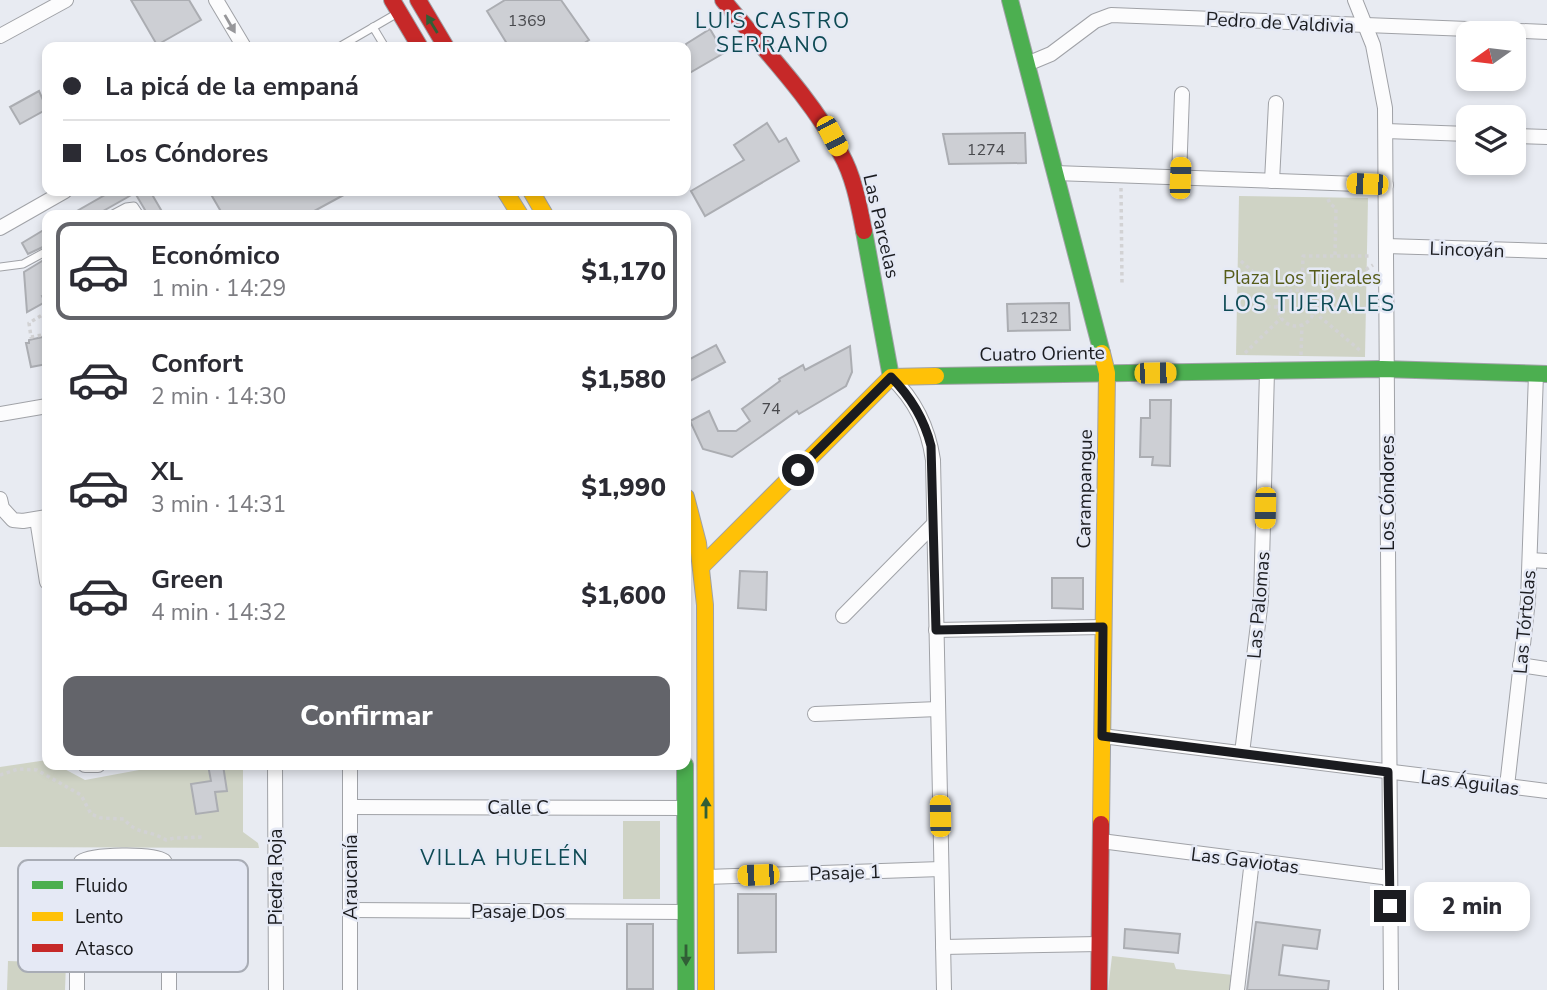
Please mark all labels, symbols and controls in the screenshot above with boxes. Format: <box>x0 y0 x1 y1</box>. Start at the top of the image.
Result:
street label: Pedro de Valdivia <box>1205 6 1355 40</box>
district label: LUIS CASTRO SERRANO <box>695 7 851 59</box>
house number: 1369 <box>508 10 546 32</box>
one-way arrow <box>224 14 236 33</box>
one-way arrow <box>425 14 438 33</box>
north arrow <box>1456 21 1526 91</box>
map controls <box>1456 21 1526 175</box>
text: La picá de la empaná <box>105 69 359 104</box>
button: layers <box>1456 105 1526 175</box>
car <box>813 113 852 159</box>
text: Los Cóndores <box>105 136 268 171</box>
house number: 1274 <box>967 139 1006 161</box>
car <box>1169 157 1192 199</box>
street label: Las Parcelas <box>856 172 906 281</box>
car <box>1346 173 1389 195</box>
street label: Lincoyán <box>1429 236 1505 264</box>
text: Económico <box>151 238 280 273</box>
icon: car <box>67 240 130 303</box>
text: $1,170 <box>581 254 666 289</box>
park label: Plaza Los Tijerales <box>1223 265 1381 291</box>
text: 1 min · 14:29 <box>151 273 286 304</box>
district label: LOS TIJERALES <box>1222 290 1396 318</box>
house number: 1232 <box>1020 307 1058 329</box>
street label: Cuatro Oriente <box>979 340 1105 368</box>
text: Confort <box>151 346 243 381</box>
icon: car <box>67 348 130 411</box>
text: $1,580 <box>581 362 666 397</box>
car <box>1134 362 1177 384</box>
text: 2 min · 14:30 <box>151 381 286 412</box>
house number: 74 <box>761 398 781 420</box>
street label: Carampangue <box>1071 429 1099 549</box>
street label: Los Cóndores <box>1375 435 1401 551</box>
text: XL <box>151 454 183 489</box>
route start <box>782 454 814 486</box>
icon: car <box>67 456 130 519</box>
text: $1,990 <box>581 470 666 505</box>
car <box>1255 487 1276 529</box>
text: 3 min · 14:31 <box>151 489 286 520</box>
street label: Las Palomas <box>1241 550 1277 660</box>
text: Green <box>151 562 224 597</box>
icon: car <box>67 564 130 627</box>
street label: Las Tórtolas <box>1508 569 1542 675</box>
text: $1,600 <box>581 578 666 613</box>
text: 4 min · 14:32 <box>151 597 286 628</box>
button: Confirmar <box>63 676 670 756</box>
street label: Las Águilas <box>1419 764 1521 802</box>
street label: Calle C <box>487 795 549 821</box>
car <box>930 795 951 837</box>
one-way arrow <box>700 797 712 819</box>
street label: Piedra Roja <box>263 829 289 925</box>
street label: Araucanía <box>338 834 364 920</box>
street label: Las Gaviotas <box>1189 841 1300 881</box>
district label: VILLA HUELÉN <box>419 844 590 872</box>
street label: Pasaje 1 <box>809 859 881 887</box>
legend <box>18 860 248 972</box>
car <box>737 864 780 886</box>
text: Fluido <box>75 873 128 899</box>
callout: 2 min <box>1414 881 1530 930</box>
route end <box>1374 890 1406 922</box>
text: 2 min <box>1442 891 1502 922</box>
street label: Pasaje Dos <box>471 899 565 925</box>
text: Lento <box>75 904 123 930</box>
text: Atasco <box>75 936 134 962</box>
one-way arrow <box>680 945 692 967</box>

